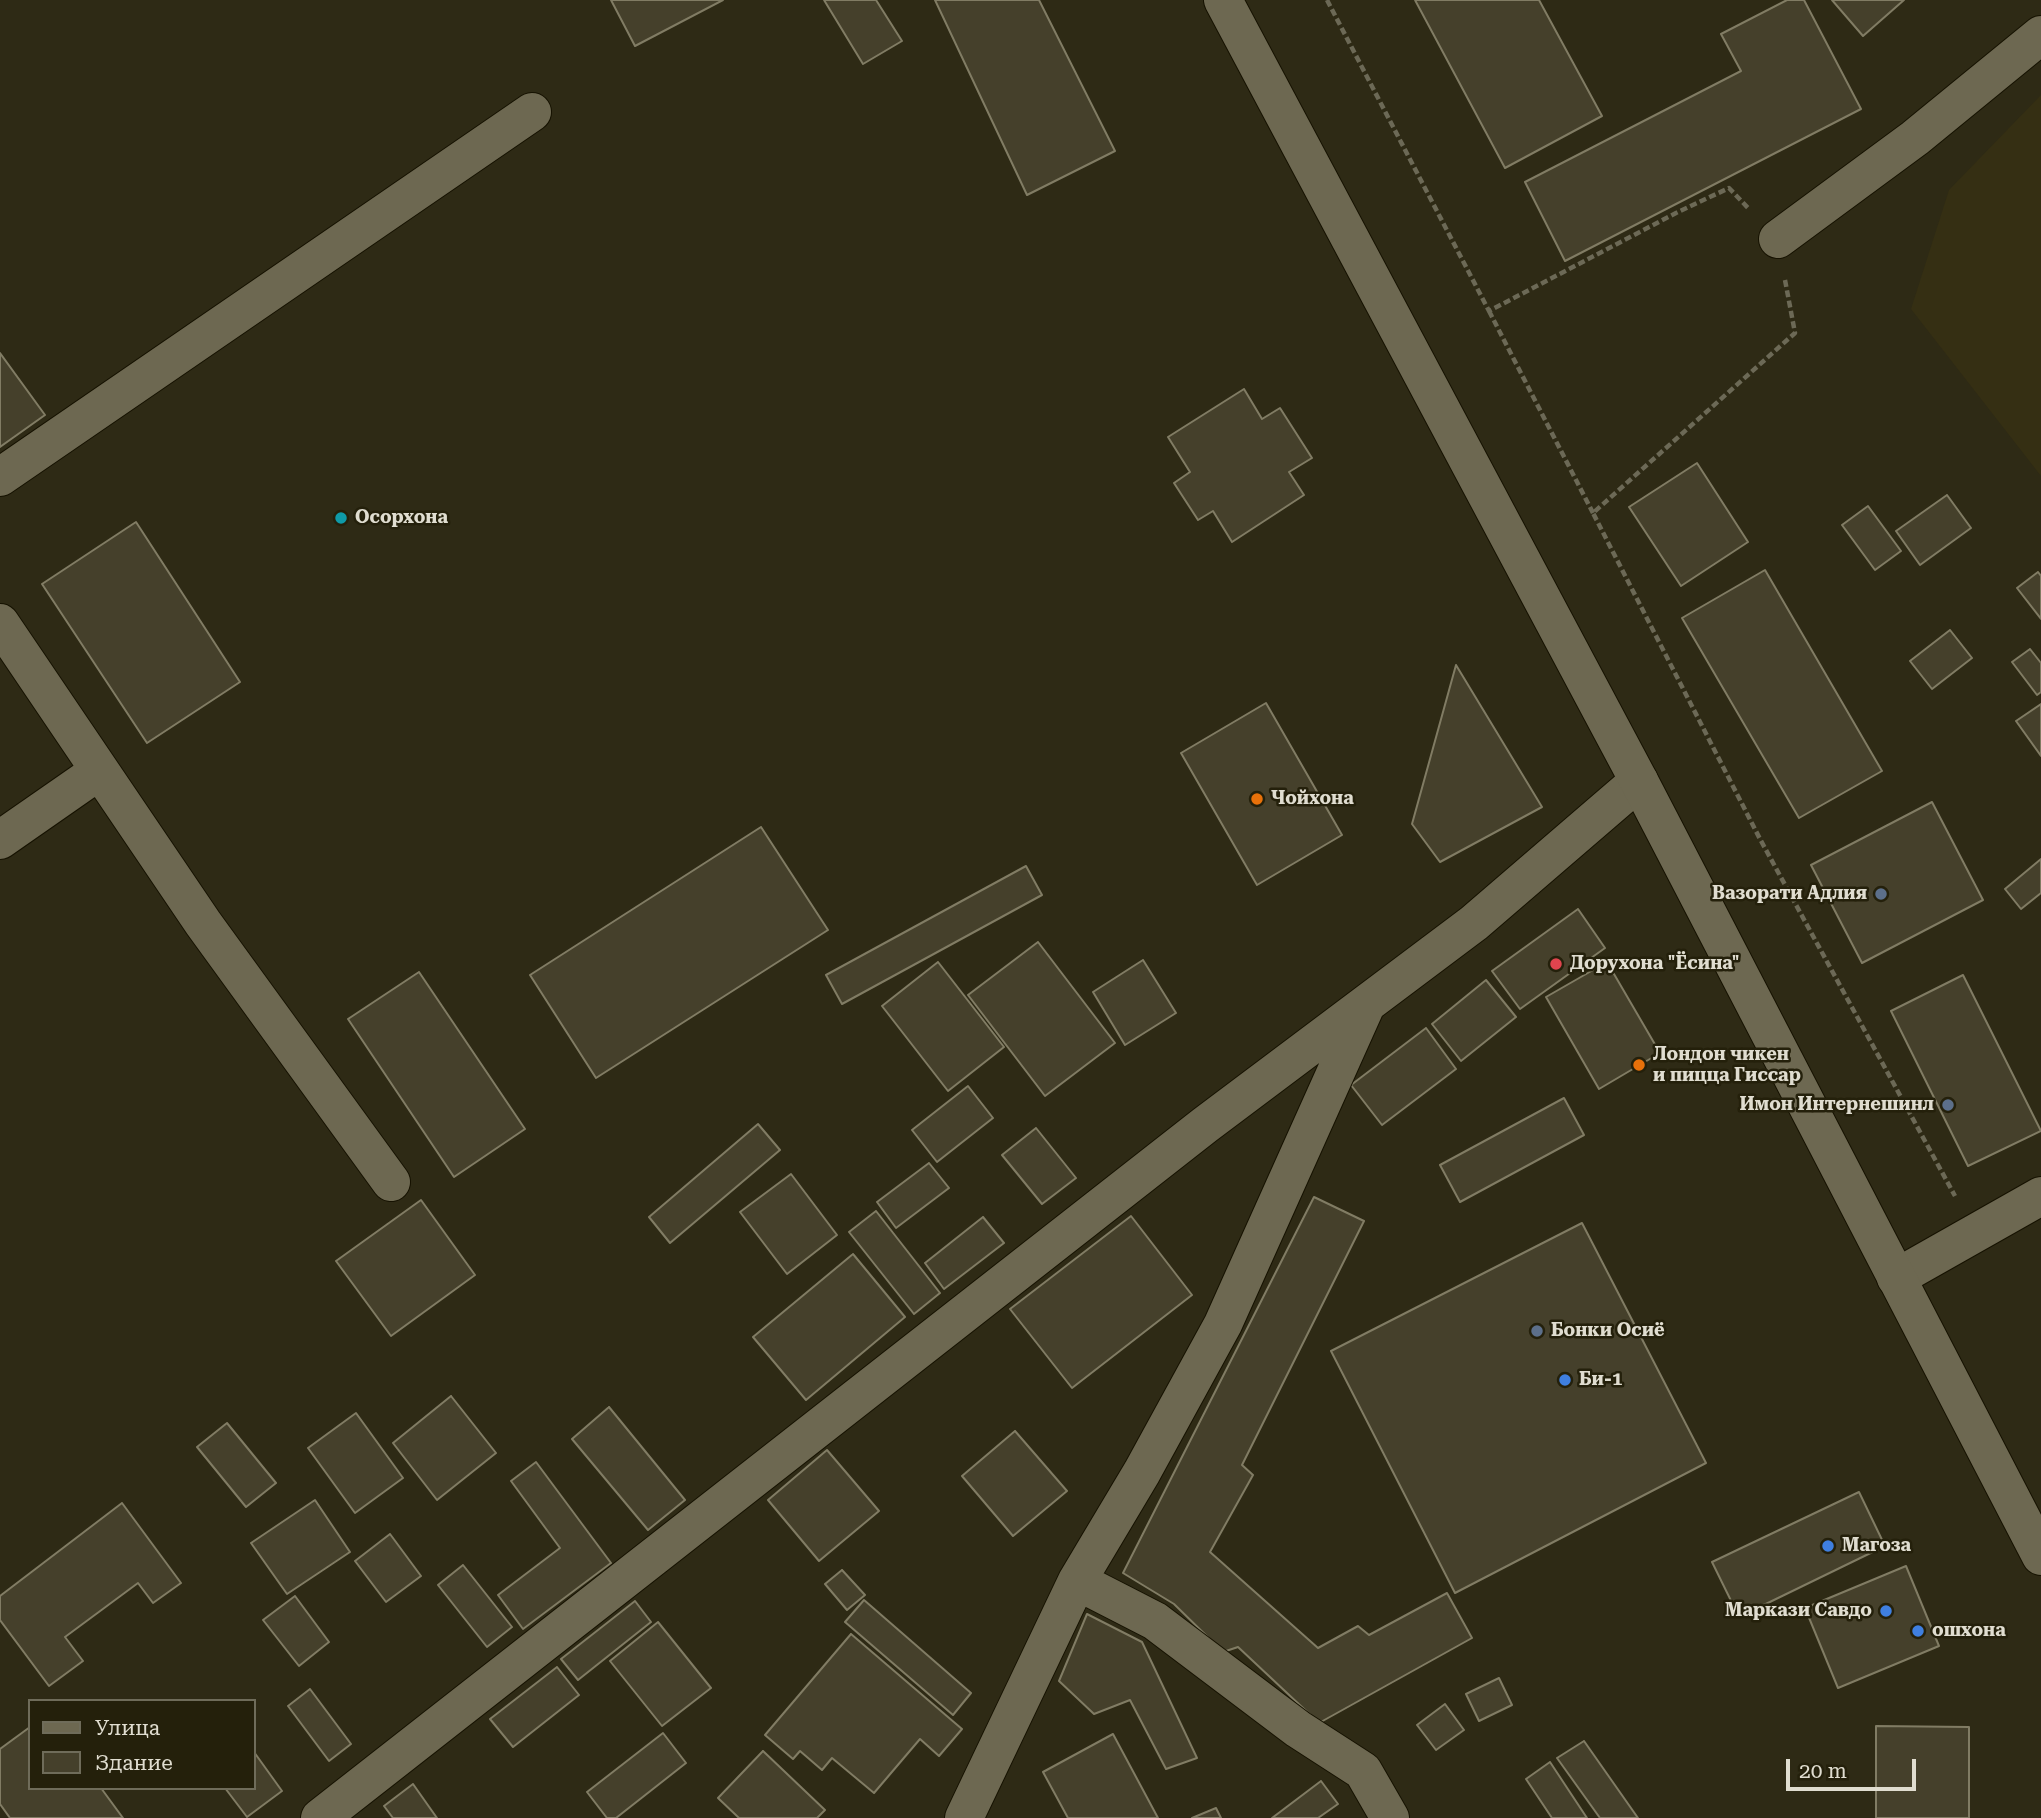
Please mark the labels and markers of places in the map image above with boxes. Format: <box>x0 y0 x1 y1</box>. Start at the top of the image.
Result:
place label: Осорхона <box>355 507 448 529</box>
marker: Осорхона <box>333 510 349 526</box>
place label: Чойхона <box>1271 788 1354 810</box>
marker: Чойхона <box>1249 791 1265 807</box>
place label: Вазорати Адлия <box>1712 883 1867 905</box>
marker: Вазорати Адлия <box>1873 886 1889 902</box>
place label: Дорухона "Ёсина" <box>1570 953 1739 975</box>
marker: Дорухона "Ёсина" <box>1548 956 1564 972</box>
place label: Лондон чикен и пицца Гиссар <box>1653 1044 1801 1086</box>
marker: Лондон чикен и пицца Гиссар <box>1631 1057 1647 1073</box>
place label: Имон Интернешинл <box>1739 1094 1934 1116</box>
marker: Имон Интернешинл <box>1940 1097 1956 1113</box>
place label: Бонки Осиё <box>1551 1320 1665 1342</box>
marker: Бонки Осиё <box>1529 1323 1545 1339</box>
place label: Би-1 <box>1579 1369 1622 1391</box>
marker: Би-1 <box>1557 1372 1573 1388</box>
place label: Магоза <box>1842 1535 1911 1557</box>
marker: Магоза <box>1820 1538 1836 1554</box>
place label: Маркази Савдо <box>1725 1600 1872 1622</box>
marker: Маркази Савдо <box>1878 1603 1894 1619</box>
place label: ошхона <box>1932 1620 2006 1642</box>
marker: ошхона <box>1910 1623 1926 1639</box>

